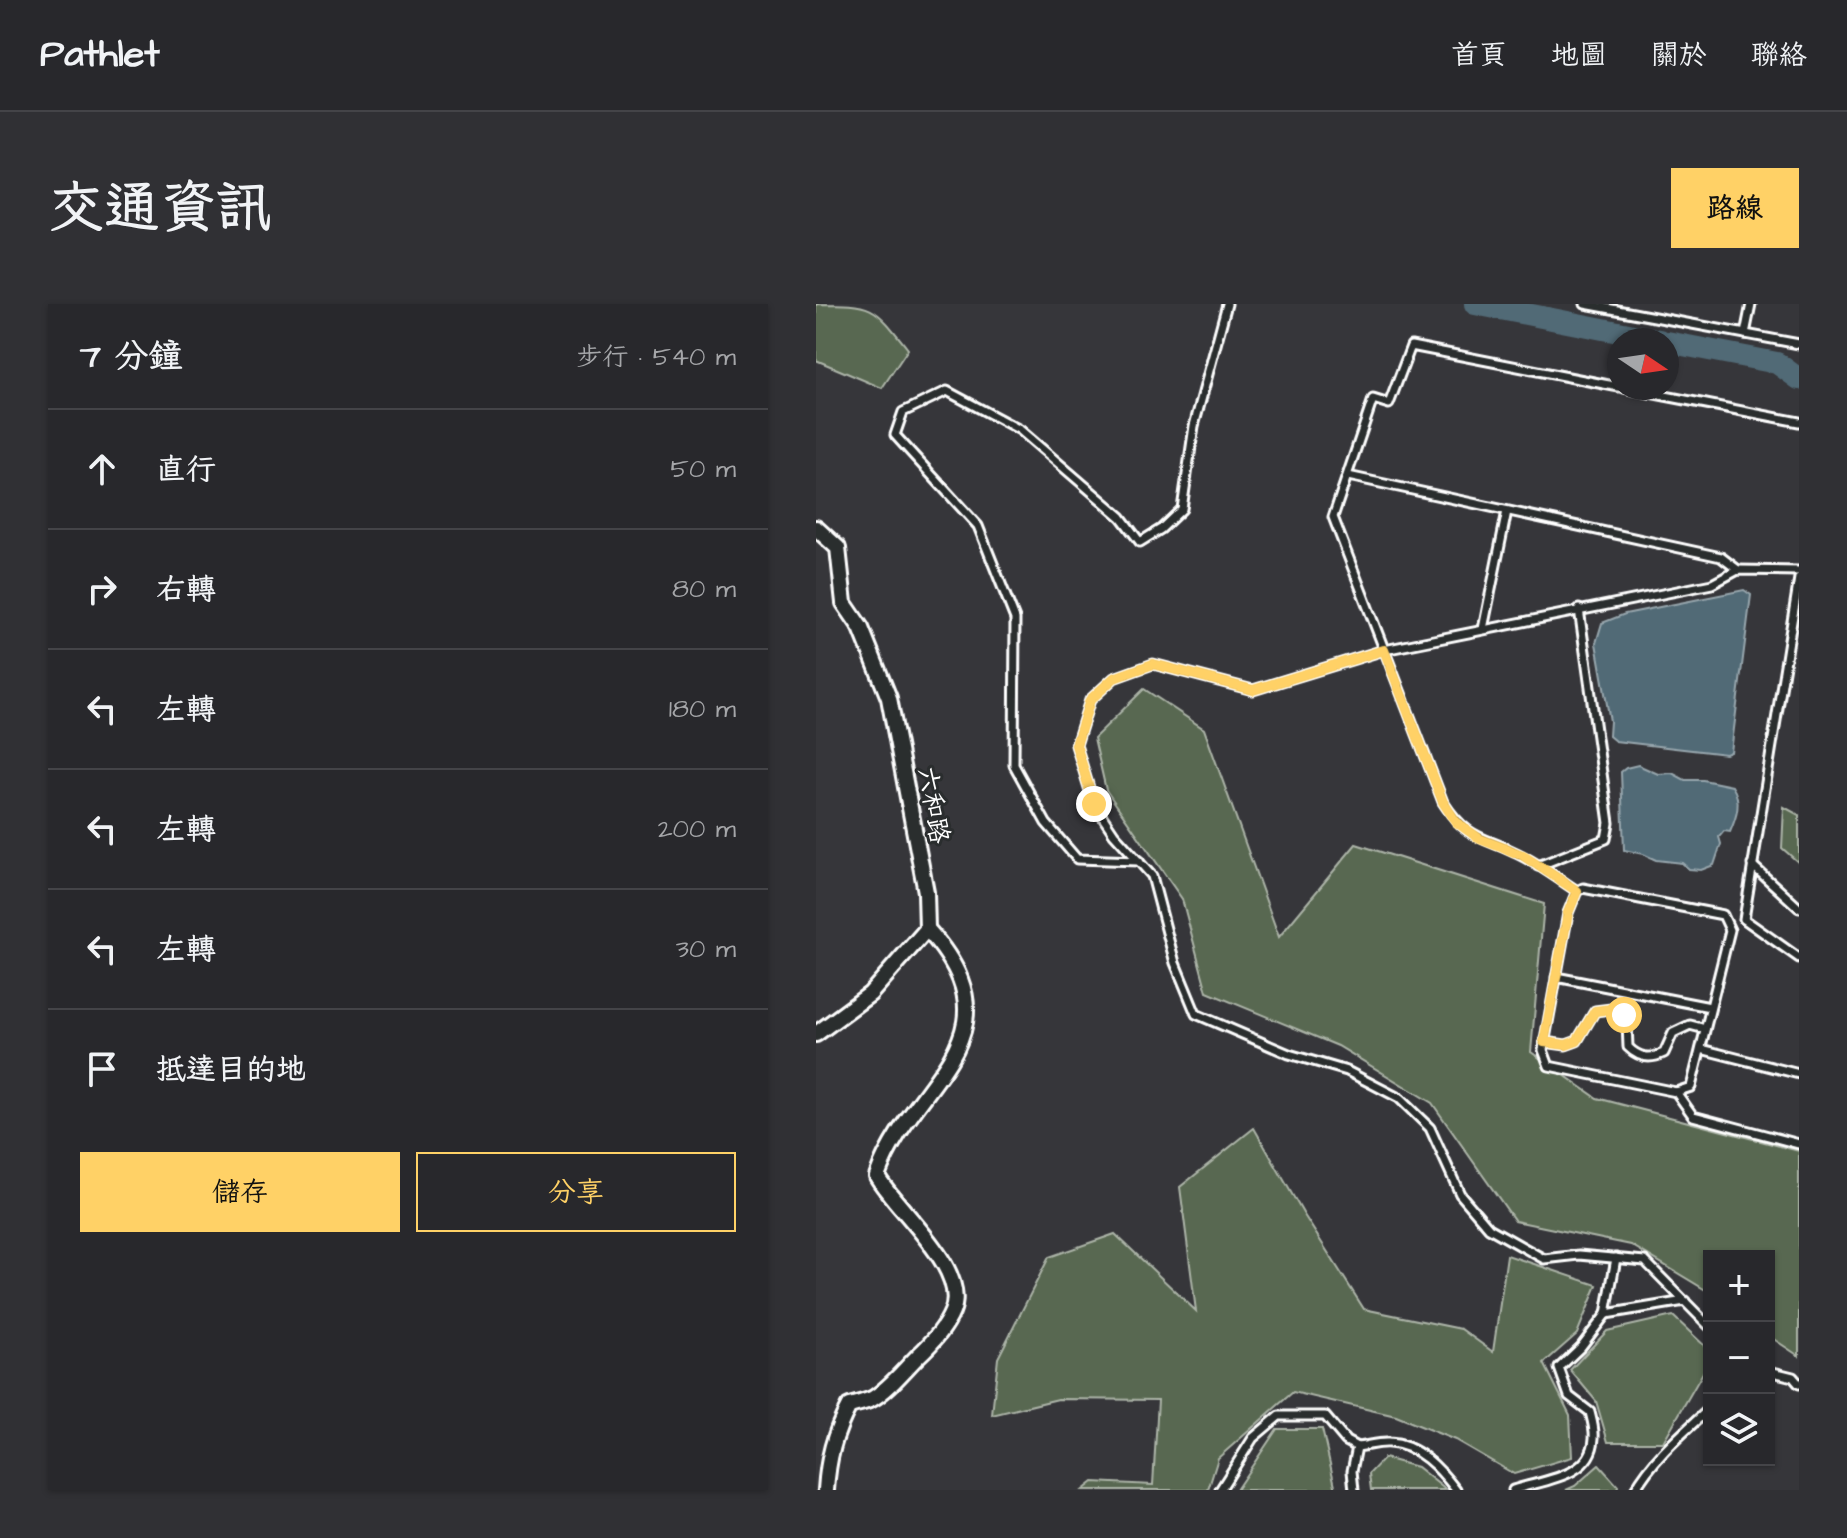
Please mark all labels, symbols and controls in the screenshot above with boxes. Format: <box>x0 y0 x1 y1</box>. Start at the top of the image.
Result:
text: Pathlet <box>40 29 160 81</box>
text: 首頁 <box>1451 36 1507 75</box>
text: 地圖 <box>1551 36 1607 75</box>
text: 關於 <box>1651 36 1707 75</box>
text: 聯絡 <box>1751 36 1807 75</box>
button: 路線 <box>1671 168 1799 248</box>
text: 交通資訊 <box>48 171 272 249</box>
north arrow <box>1607 328 1679 400</box>
text: 7 分鐘 <box>80 333 183 381</box>
text: 步行 · 540 m <box>576 339 736 375</box>
icon: ahead <box>80 447 124 491</box>
text: 直行 <box>156 449 216 491</box>
text: 50 m <box>671 451 736 487</box>
icon: right <box>80 567 124 611</box>
text: 右轉 <box>156 569 216 611</box>
text: 80 m <box>672 571 736 607</box>
icon: left <box>80 687 124 731</box>
text: 左轉 <box>156 689 216 731</box>
text: 180 m <box>669 691 736 727</box>
street label: 六和路 <box>909 764 958 847</box>
route end <box>1076 786 1112 822</box>
icon: left <box>80 807 124 851</box>
text: 左轉 <box>156 809 216 851</box>
text: 200 m <box>658 811 736 847</box>
icon: left <box>80 927 124 971</box>
text: 左轉 <box>156 929 216 971</box>
text: 30 m <box>676 931 736 967</box>
route start <box>1606 997 1642 1033</box>
icon: arrive <box>80 1047 124 1091</box>
text: 抵達目的地 <box>156 1049 306 1091</box>
button: 儲存 <box>80 1152 400 1232</box>
button: 分享 <box>416 1152 736 1232</box>
map controls <box>1703 1250 1775 1466</box>
button: + <box>1703 1250 1775 1322</box>
button: − <box>1703 1322 1775 1394</box>
button: layers <box>1703 1394 1775 1466</box>

